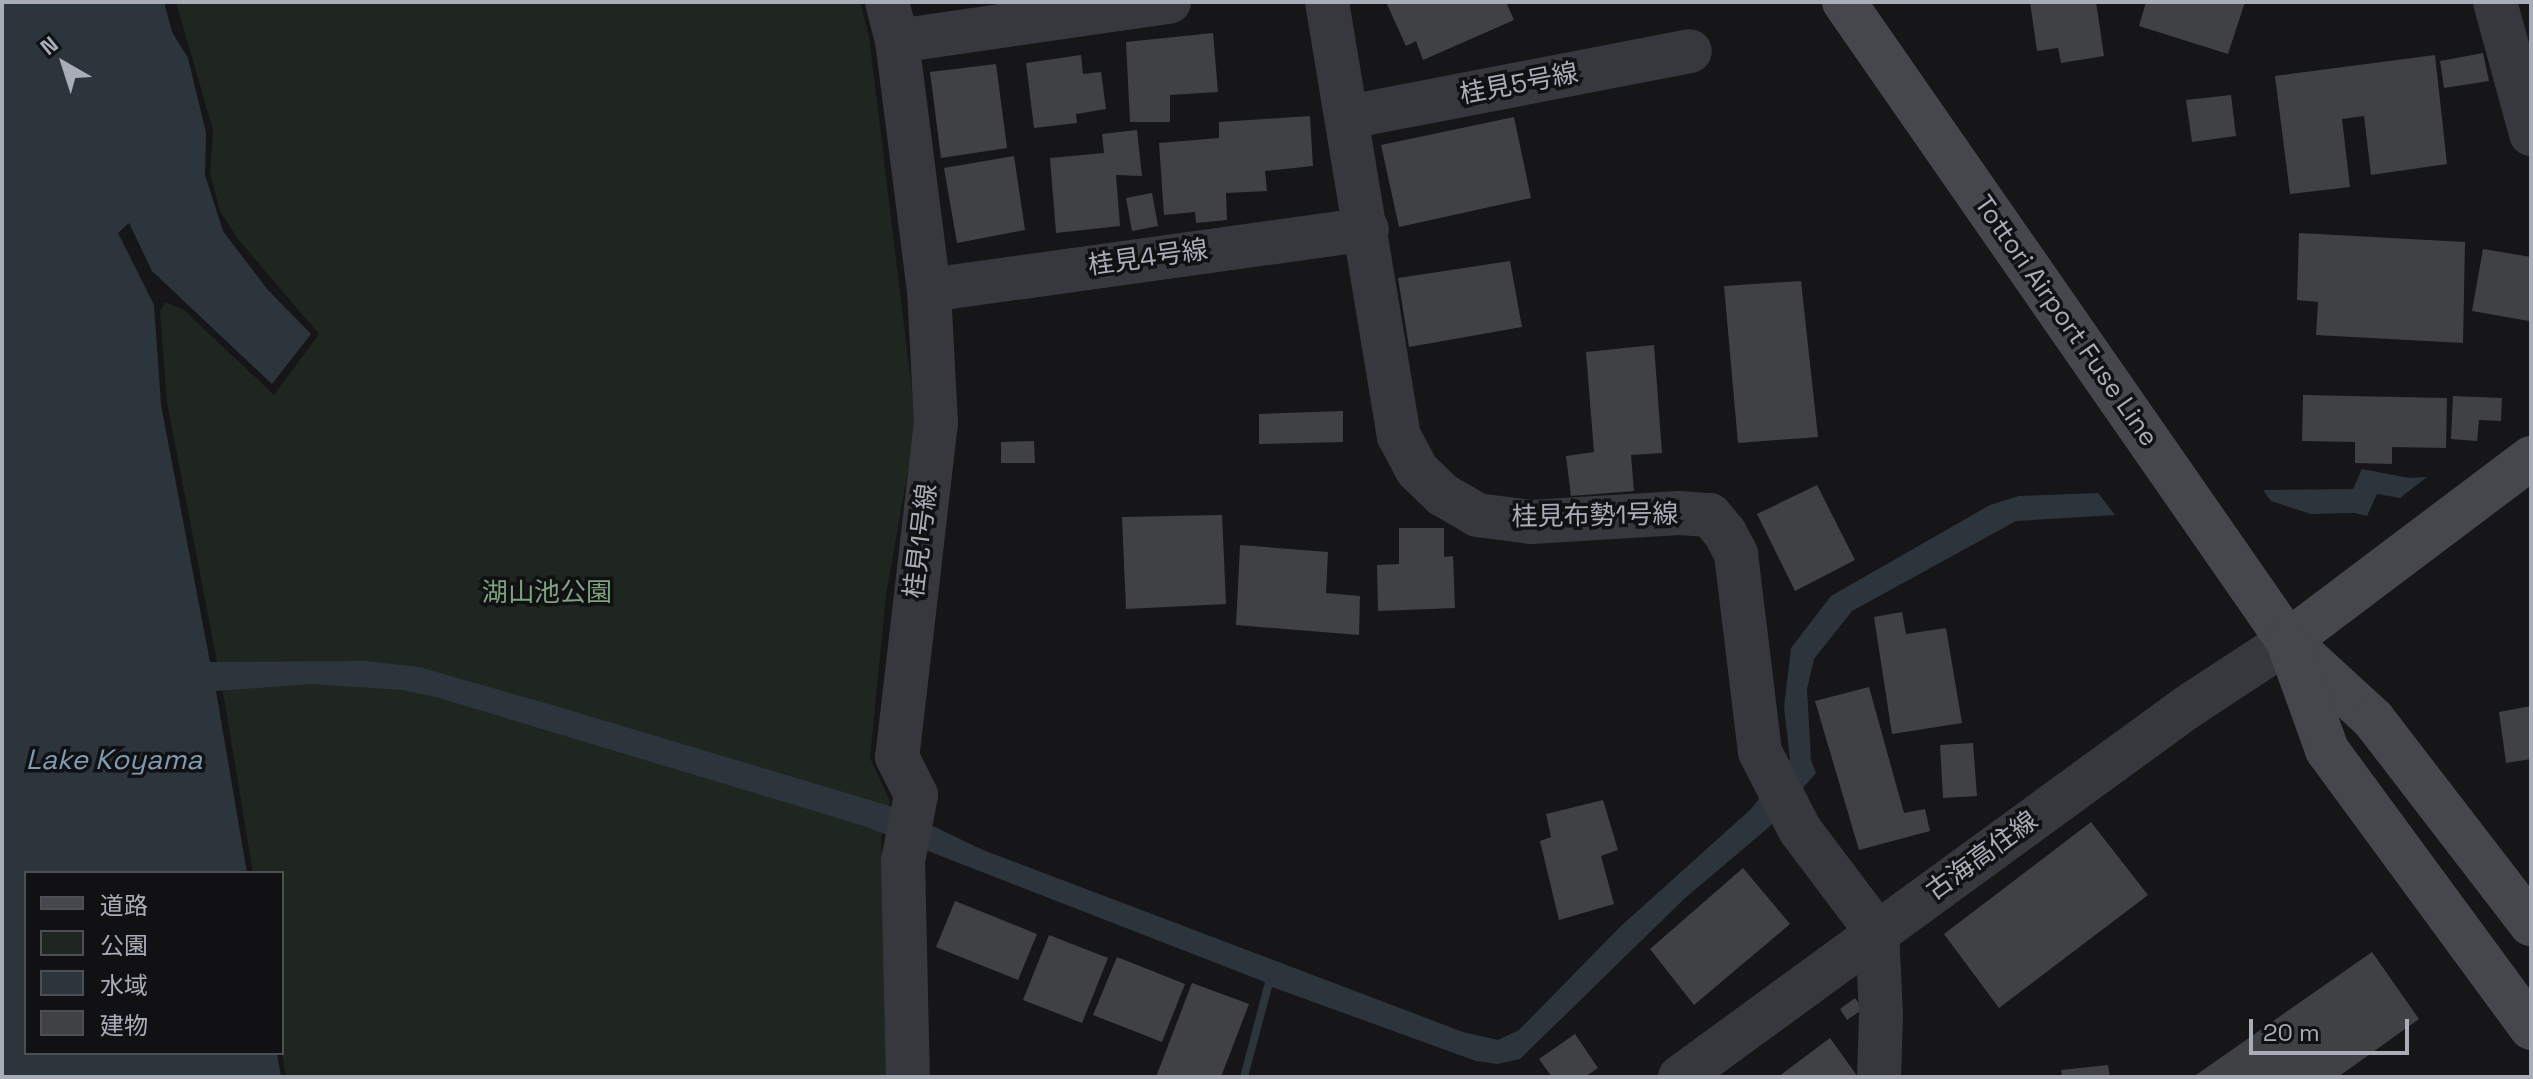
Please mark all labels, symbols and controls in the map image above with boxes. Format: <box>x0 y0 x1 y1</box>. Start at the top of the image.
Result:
north arrow <box>24 24 104 104</box>
text: N <box>34 30 63 61</box>
street label: 桂見5号線 <box>1457 57 1581 111</box>
street label: Tottori Airport Fuse Line <box>1967 189 2165 453</box>
street label: 桂見4号線 <box>1086 234 1210 282</box>
street label: 桂見1号線 <box>899 482 943 600</box>
street label: 桂見布勢1号線 <box>1511 499 1679 533</box>
park label: 湖山池公園 <box>482 577 612 609</box>
water label: Lake Koyama <box>26 742 202 776</box>
street label: 古海高住線 <box>1920 805 2044 907</box>
legend <box>24 871 284 1055</box>
text: 道路 <box>100 890 148 921</box>
text: 公園 <box>100 930 148 961</box>
text: 水域 <box>100 970 148 1001</box>
scale bar <box>2253 1003 2413 1053</box>
text: 建物 <box>100 1010 148 1041</box>
text: 20 m <box>2263 1017 2320 1048</box>

